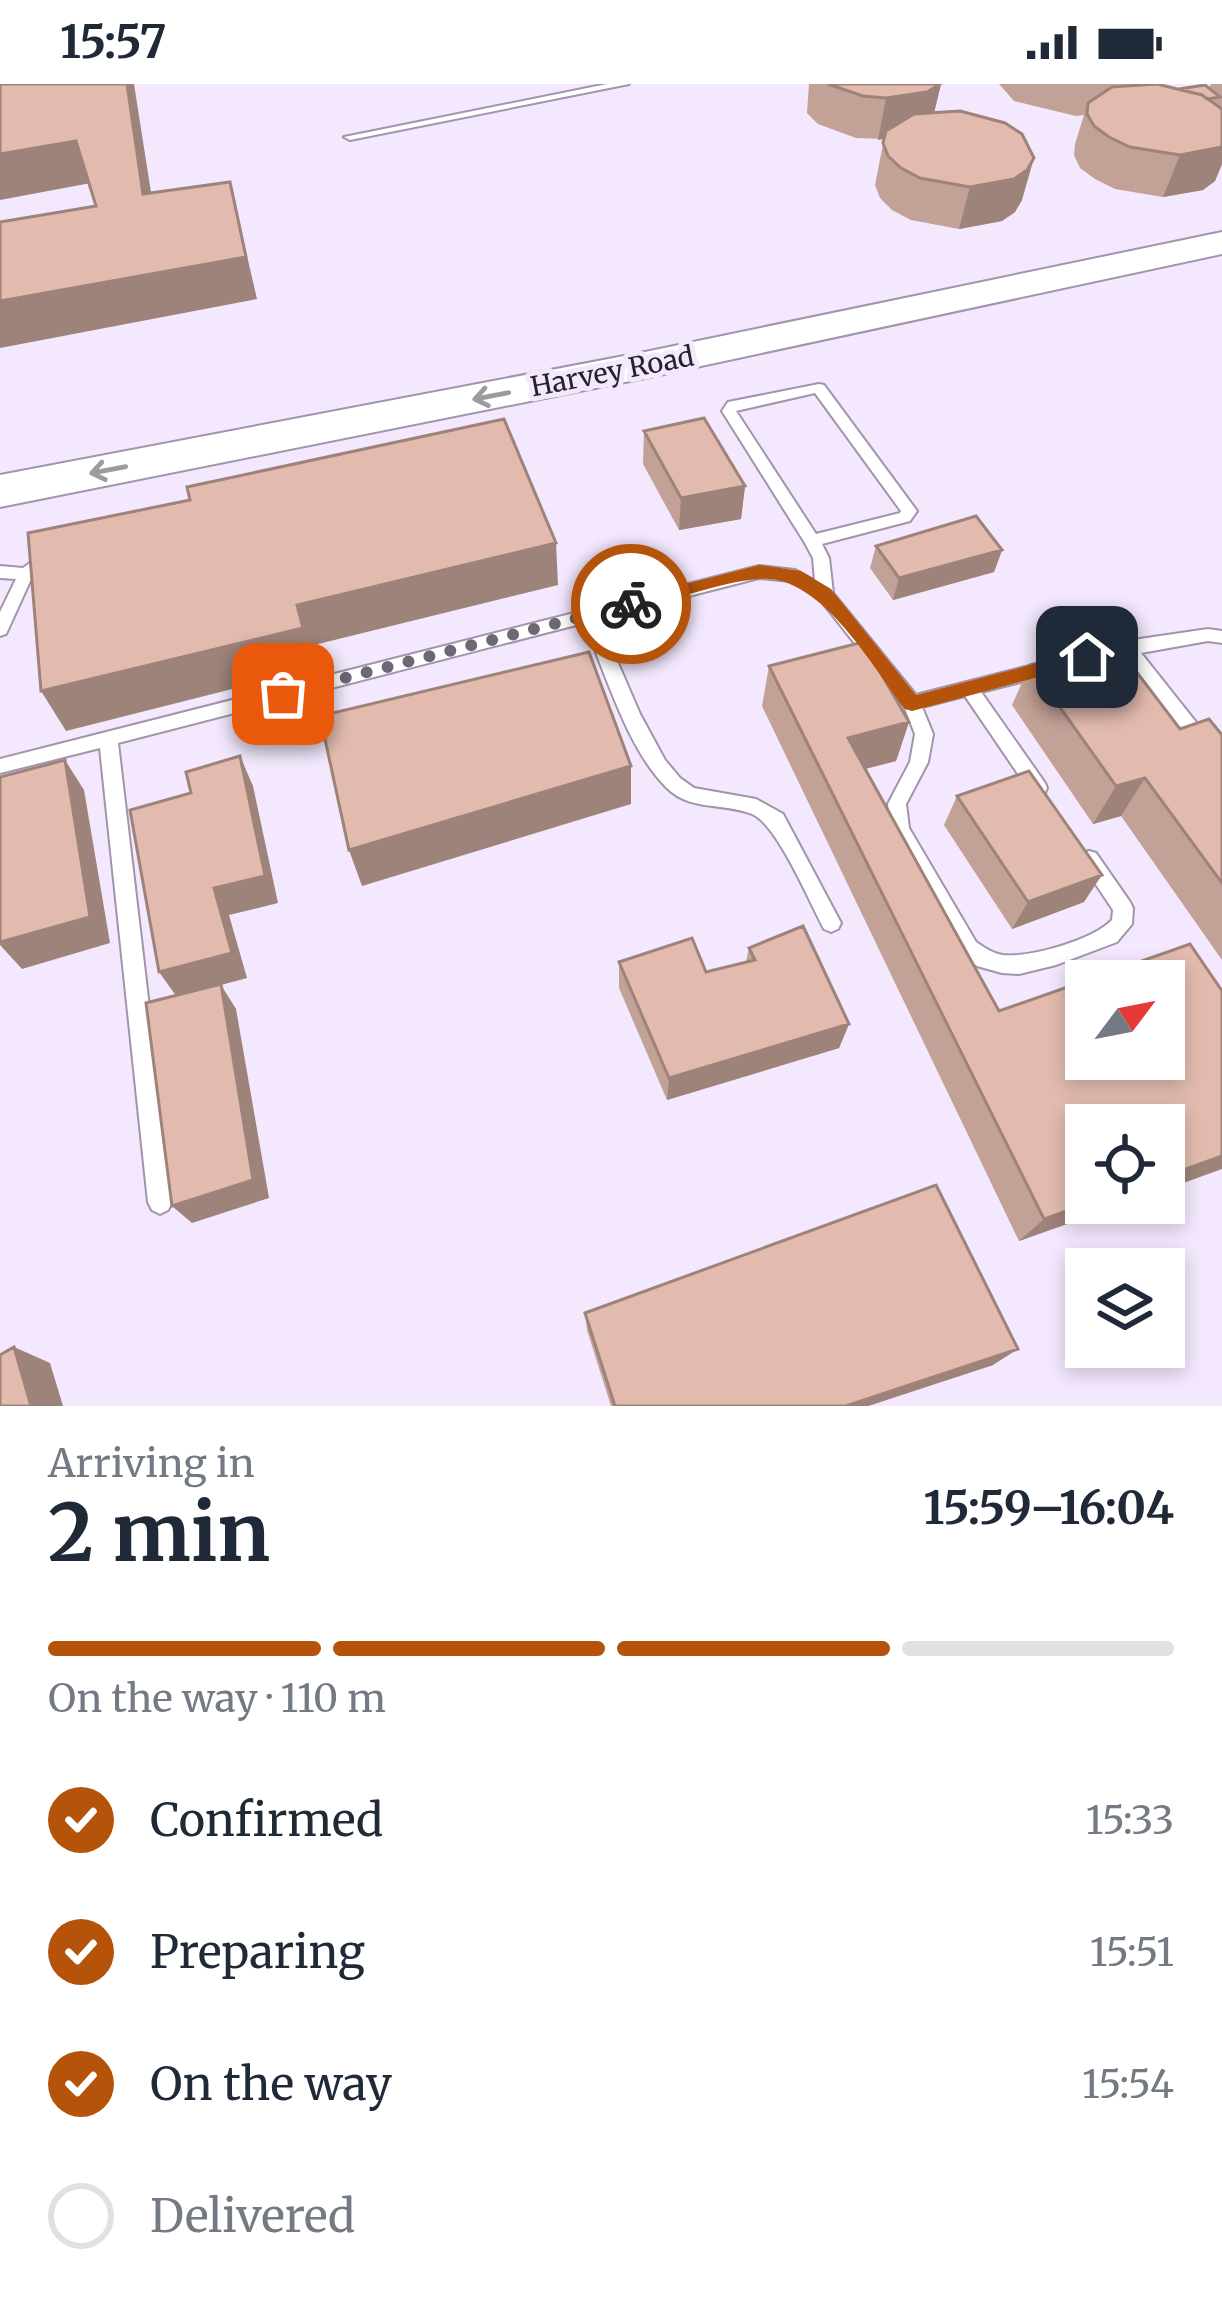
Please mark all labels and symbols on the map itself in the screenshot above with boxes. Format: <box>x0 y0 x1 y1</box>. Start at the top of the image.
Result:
street label: Harvey Road <box>527 339 697 403</box>
one-way arrow <box>472 386 511 408</box>
one-way arrow <box>89 460 128 482</box>
courier <box>571 544 691 664</box>
pin <box>1036 606 1138 708</box>
pin <box>232 643 334 745</box>
north arrow <box>1065 960 1185 1080</box>

